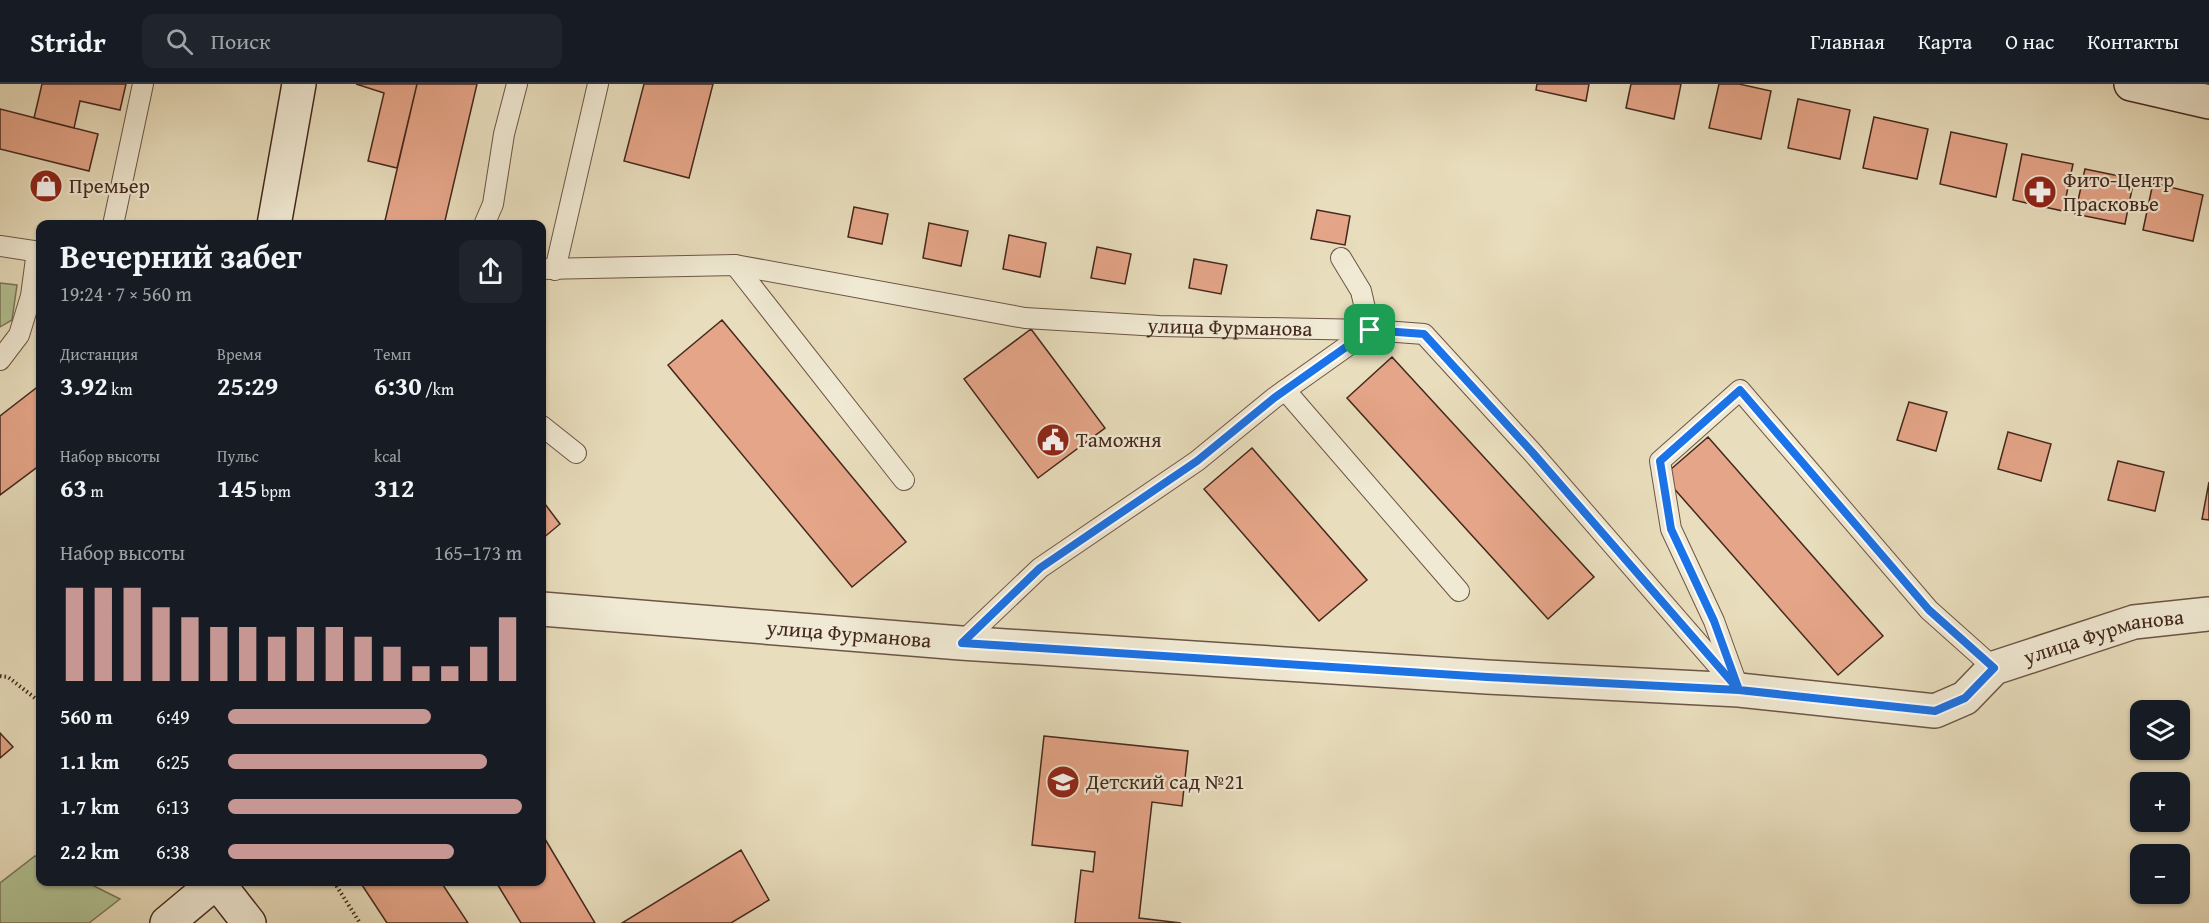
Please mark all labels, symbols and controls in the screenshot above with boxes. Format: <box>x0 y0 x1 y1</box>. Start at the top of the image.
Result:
search box <box>142 14 562 68</box>
text: Stridr <box>30 21 106 62</box>
icon: search <box>163 25 196 58</box>
text: Поиск <box>211 25 271 57</box>
text: Главная <box>1810 26 1885 57</box>
text: Карта <box>1918 26 1972 57</box>
text: О нас <box>2005 26 2054 57</box>
text: Контакты <box>2087 26 2179 57</box>
place label: Фито-Центр Прасковье <box>2063 164 2174 219</box>
shop icon: Премьер <box>28 168 64 204</box>
place label: Премьер <box>69 170 150 201</box>
pharmacy icon: Фито-Центр Прасковье <box>2022 174 2058 210</box>
text: Вечерний забег <box>60 232 302 280</box>
button: share <box>459 240 522 303</box>
text: 19:24 · 7 × 560 m <box>60 279 192 308</box>
pin <box>1344 304 1395 355</box>
street label: улица Фурманова <box>1145 309 1313 344</box>
icon: arrive <box>1353 313 1386 346</box>
text: Дистанция <box>60 342 138 366</box>
text: Время <box>217 342 262 366</box>
text: Темп <box>374 342 411 366</box>
text: 3.92 <box>60 366 108 405</box>
text: 25:29 <box>217 366 278 405</box>
text: 6:30 <box>374 366 422 405</box>
text: km <box>108 377 132 401</box>
text: /km <box>422 377 454 401</box>
public building icon: Таможня <box>1035 422 1071 458</box>
place label: Таможня <box>1076 424 1162 455</box>
text: Набор высоты <box>60 444 160 468</box>
text: Пульс <box>217 444 259 468</box>
text: kcal <box>374 444 401 468</box>
text: 63 <box>60 468 87 507</box>
text: 145 <box>217 468 257 507</box>
text: 312 <box>374 468 414 507</box>
text: m <box>87 479 104 503</box>
text: bpm <box>257 479 291 503</box>
text: Набор высоты <box>60 538 185 567</box>
text: 165–173 m <box>434 538 522 567</box>
street label: улица Фурманова <box>2018 601 2185 673</box>
street label: улица Фурманова <box>764 611 933 656</box>
map controls <box>2130 700 2190 904</box>
button: layers <box>2130 700 2190 760</box>
text: 560 m <box>60 702 113 731</box>
text: 6:49 <box>156 702 190 731</box>
text: 1.1 km <box>60 747 119 776</box>
text: 6:25 <box>156 747 190 776</box>
school or university icon: Детский сад №21 <box>1045 764 1081 800</box>
place label: Детский сад №21 <box>1085 766 1245 797</box>
button: + <box>2130 772 2190 832</box>
text: 1.7 km <box>60 792 119 821</box>
text: 6:13 <box>156 792 190 821</box>
text: 2.2 km <box>60 837 119 866</box>
text: 6:38 <box>156 837 190 866</box>
button: − <box>2130 844 2190 904</box>

